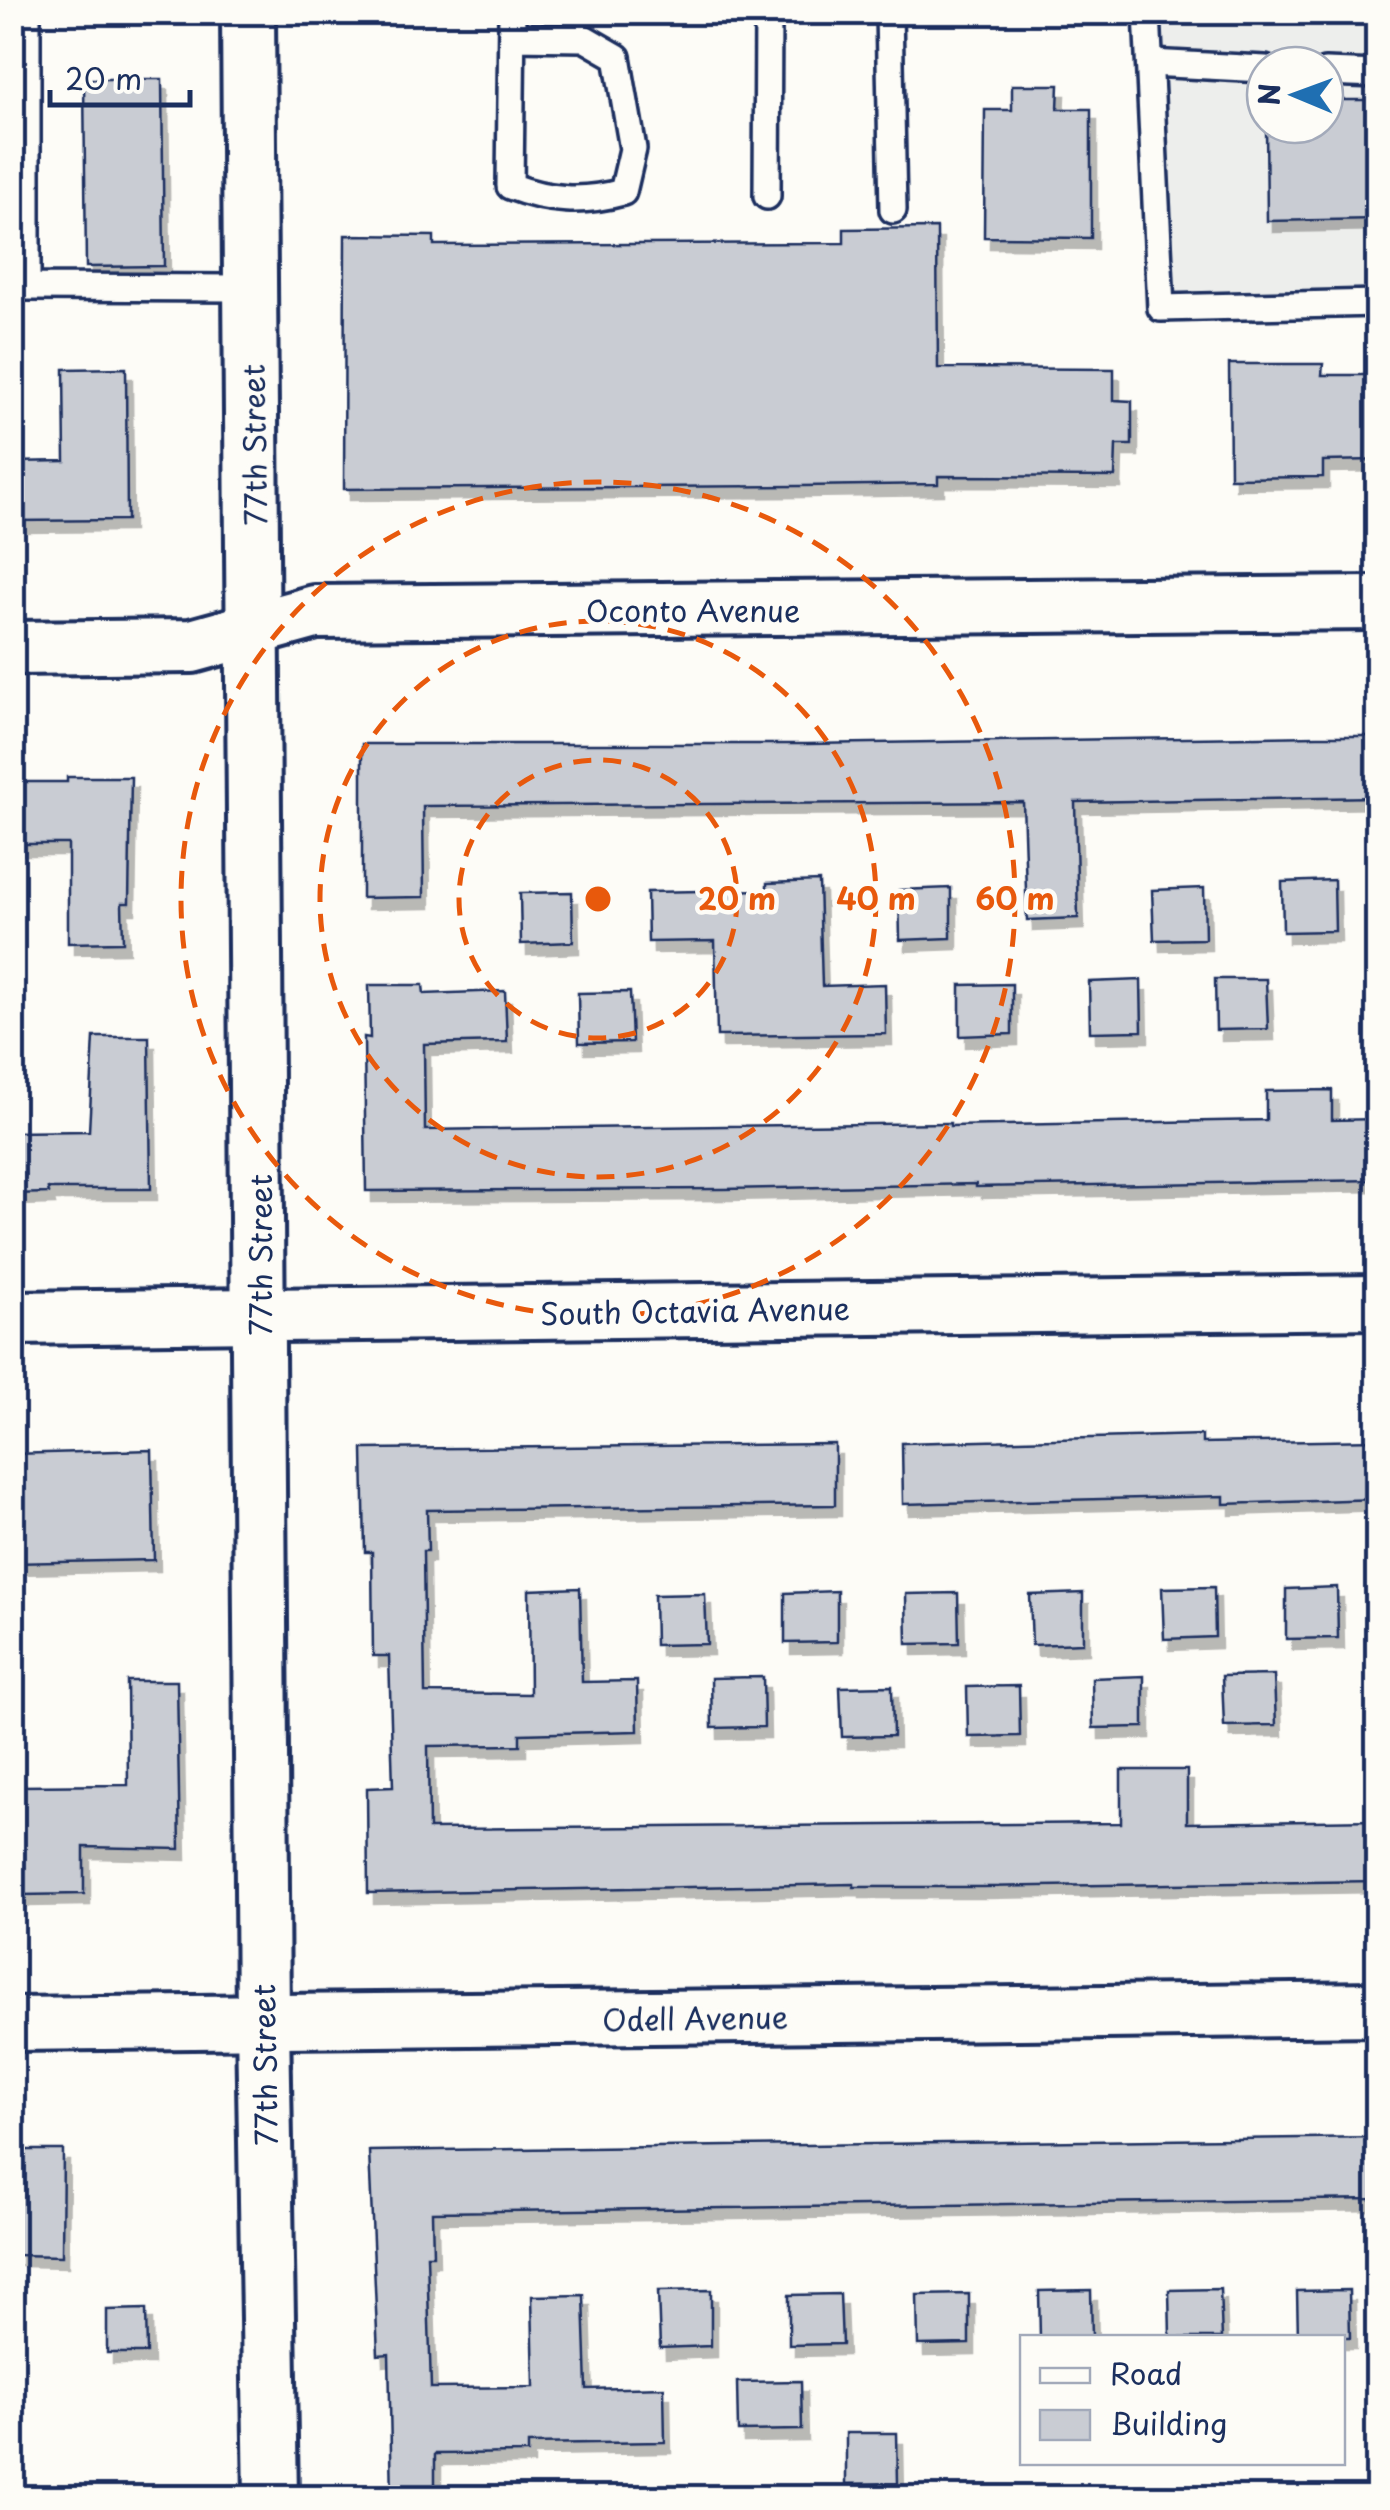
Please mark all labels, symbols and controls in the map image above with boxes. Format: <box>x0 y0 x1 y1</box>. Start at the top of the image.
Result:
scale bar <box>50 45 190 107</box>
north arrow <box>1245 45 1345 145</box>
text: 20 m <box>65 55 142 100</box>
text: N <box>1247 83 1290 106</box>
street label: 77th Street <box>229 364 277 526</box>
street label: Oconto Avenue <box>586 587 800 632</box>
text: 20 m <box>698 875 776 920</box>
text: 40 m <box>836 875 916 920</box>
text: 60 m <box>975 875 1055 920</box>
centre of rings <box>580 881 616 917</box>
street label: 77th Street <box>237 1174 282 1336</box>
street label: South Octavia Avenue <box>540 1285 850 1335</box>
street label: 77th Street <box>240 1984 288 2146</box>
street label: Odell Avenue <box>602 1993 788 2041</box>
legend <box>1020 2335 1345 2465</box>
text: Road <box>1110 2350 1183 2395</box>
text: Building <box>1110 2400 1227 2445</box>

